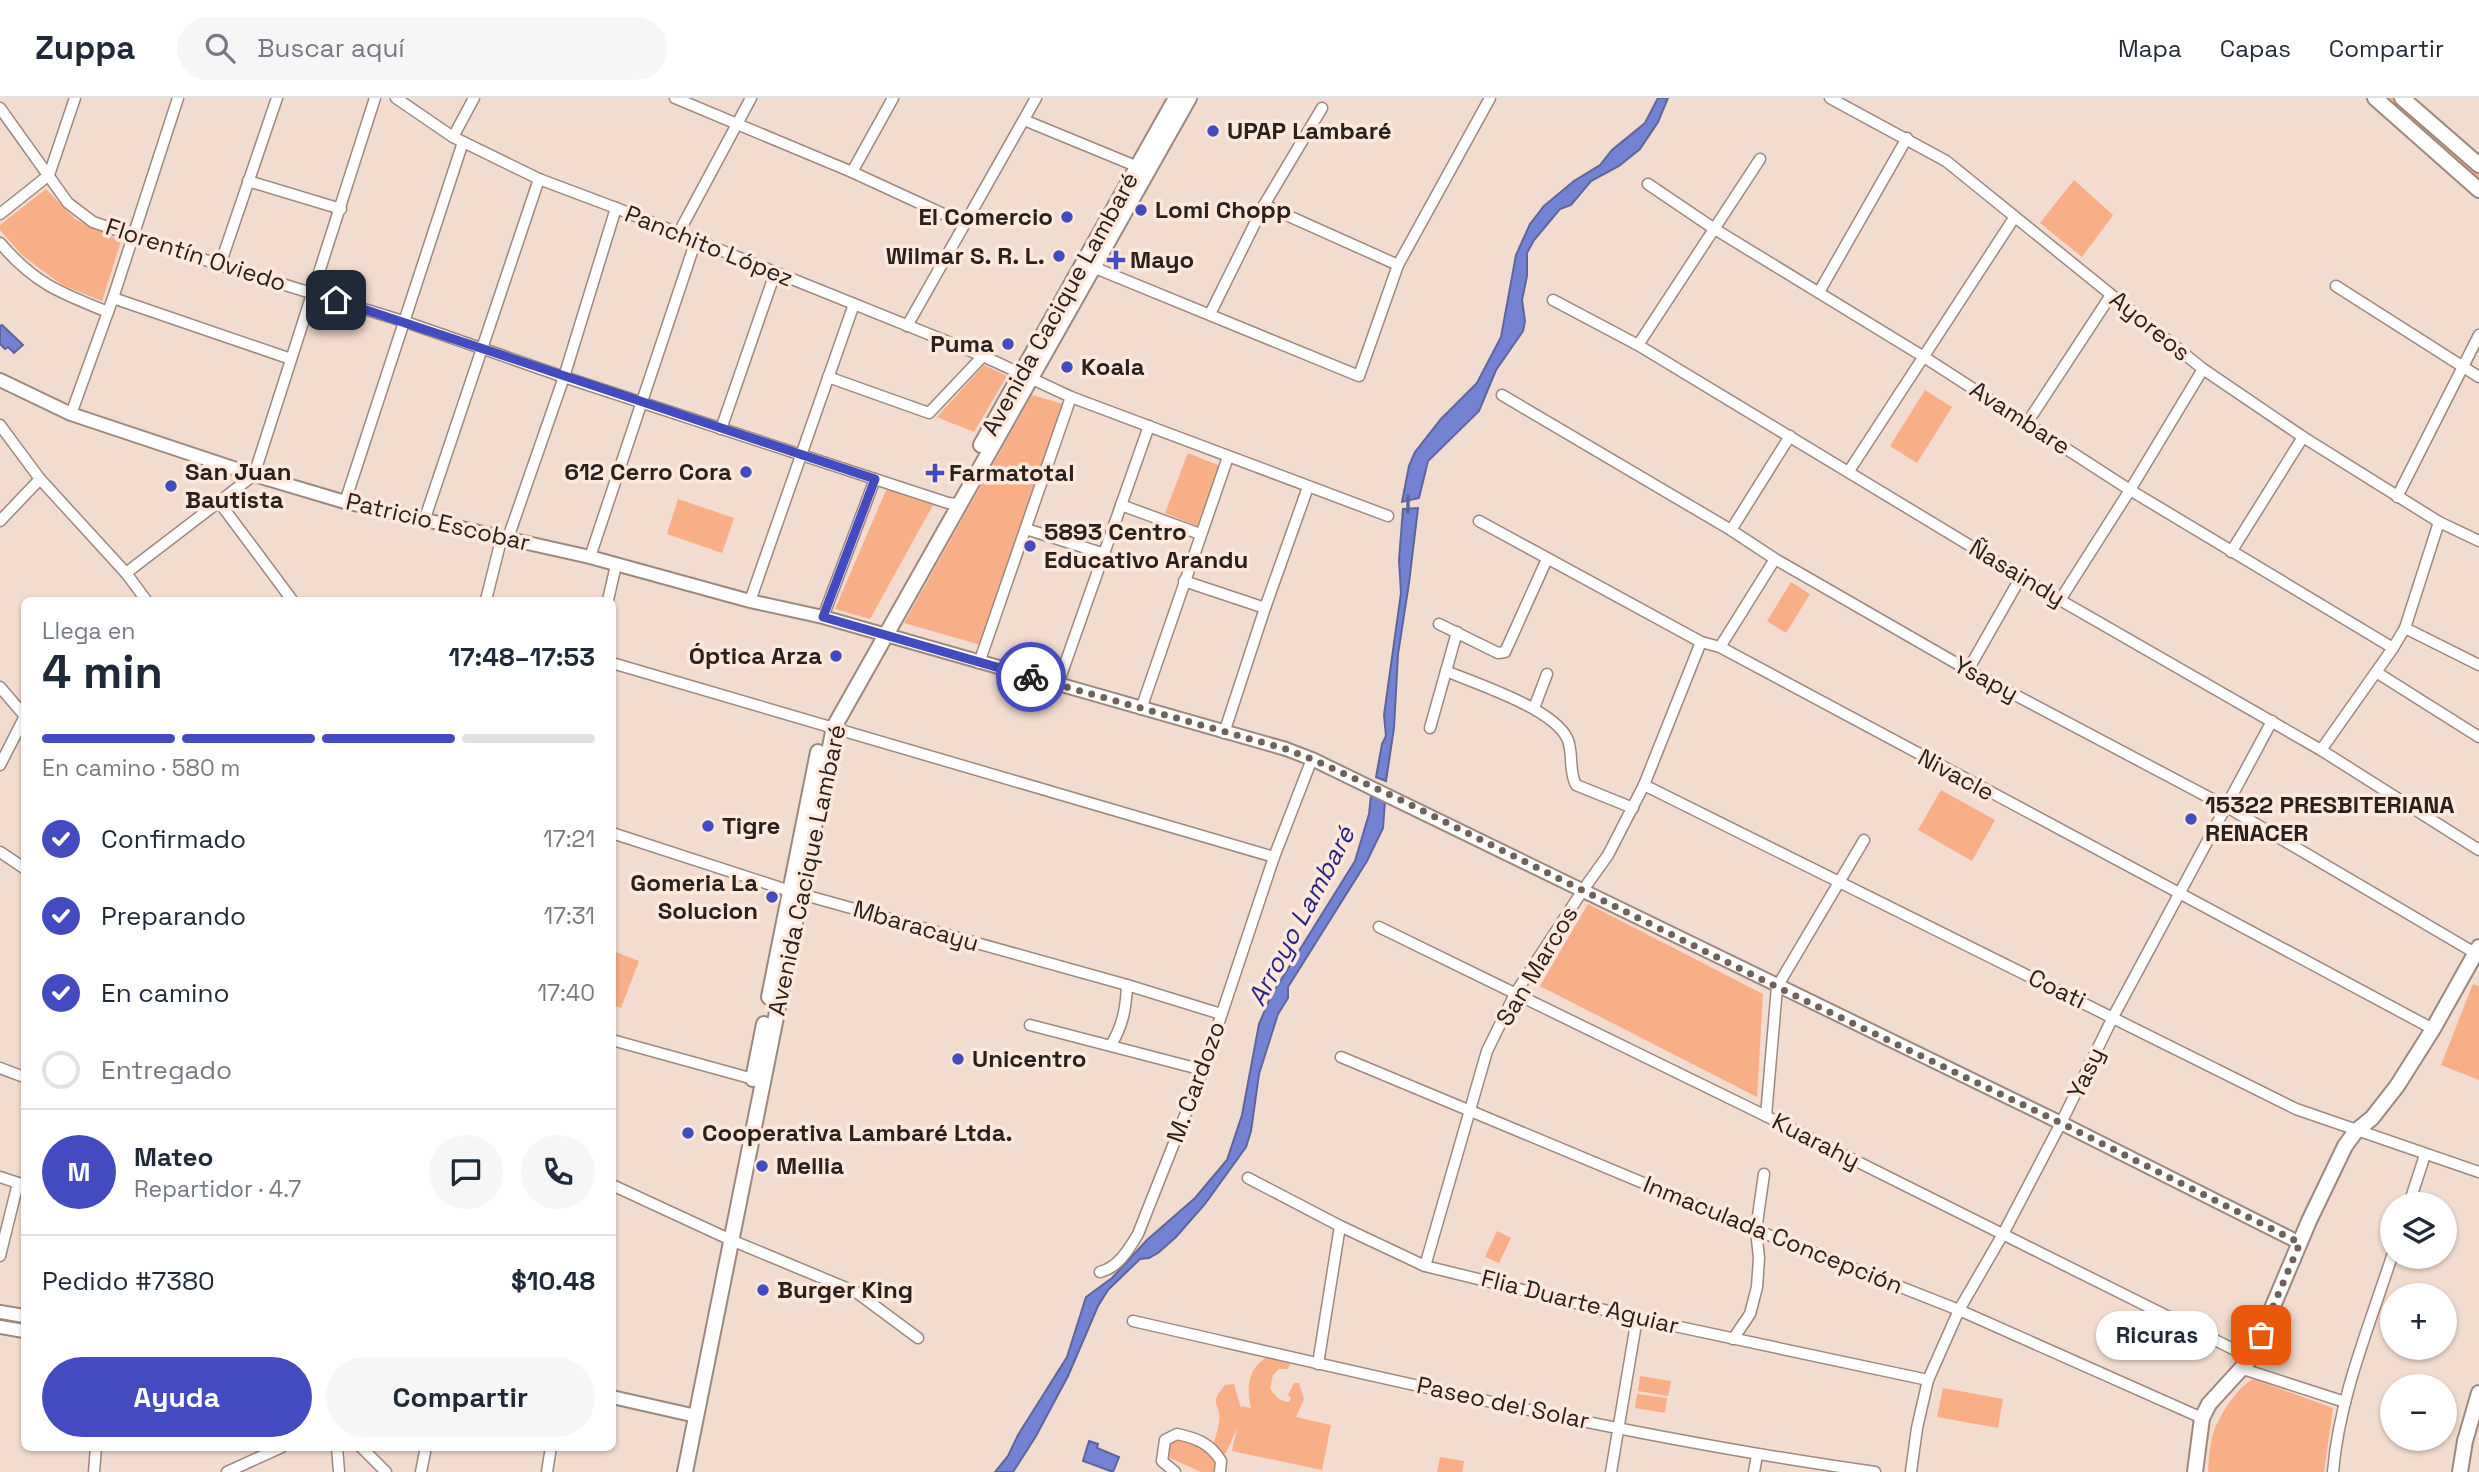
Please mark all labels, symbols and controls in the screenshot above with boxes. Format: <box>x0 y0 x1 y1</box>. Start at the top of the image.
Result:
search box <box>177 17 667 80</box>
text: Zuppa <box>35 27 135 69</box>
icon: search <box>201 29 239 67</box>
text: Buscar aquí <box>257 31 405 65</box>
text: Mapa <box>2118 33 2182 64</box>
text: Capas <box>2220 33 2291 64</box>
text: Compartir <box>2329 33 2444 64</box>
place label: UPAP Lambaré <box>1227 115 1392 146</box>
marker: UPAP Lambaré <box>1205 123 1221 139</box>
street label: Avenida Cacique Lambaré <box>974 167 1145 441</box>
place label: Lomi Chopp <box>1155 194 1291 225</box>
street label: Panchito López <box>620 198 798 293</box>
place label: El Comercio <box>919 201 1053 232</box>
marker: Lomi Chopp <box>1133 202 1149 218</box>
marker: El Comercio <box>1059 209 1075 225</box>
street label: Florentín Oviedo <box>102 211 290 298</box>
place label: Wilmar S. R. L. <box>886 240 1045 271</box>
place label: Mayo <box>1130 244 1194 275</box>
marker: Wilmar S. R. L. <box>1051 248 1067 264</box>
marker: Mayo <box>1108 252 1124 268</box>
pin <box>306 270 366 330</box>
icon: home <box>317 281 355 319</box>
street label: Ayoreos <box>2104 284 2197 368</box>
place label: Puma <box>930 328 994 359</box>
marker: Puma <box>1000 336 1016 352</box>
place label: Koala <box>1081 351 1145 382</box>
marker: Koala <box>1059 359 1075 375</box>
street label: Avambare <box>1964 374 2076 462</box>
place label: San Juan Bautista <box>185 456 292 515</box>
place label: 612 Cerro Cora <box>564 456 732 487</box>
place label: Farmatotal <box>949 457 1075 488</box>
marker: 612 Cerro Cora <box>738 464 754 480</box>
marker: Farmatotal <box>927 465 943 481</box>
marker: San Juan Bautista <box>163 478 179 494</box>
street label: Patricio Escobar <box>343 485 533 558</box>
place label: 5893 Centro Educativo Arandu <box>1044 516 1248 575</box>
street label: Ñasaindy <box>1964 532 2071 613</box>
marker: 5893 Centro Educativo Arandu <box>1022 538 1038 554</box>
text: Llega en <box>42 616 135 646</box>
text: 17:48–17:53 <box>448 640 595 674</box>
place label: Óptica Arza <box>689 640 822 671</box>
courier <box>996 642 1066 712</box>
text: 4 min <box>42 643 163 701</box>
marker: Óptica Arza <box>828 648 844 664</box>
street label: Ysapy <box>1948 649 2024 708</box>
icon: bike <box>1012 658 1050 696</box>
street label: Avenida Cacique Lambaré <box>761 722 853 1018</box>
street label: Nivacle <box>1913 742 2000 808</box>
text: En camino · 580 m <box>42 753 240 783</box>
place label: 15322 PRESBITERIANA RENACER <box>2205 789 2455 848</box>
place label: Tigre <box>722 810 780 841</box>
marker: 15322 PRESBITERIANA RENACER <box>2183 811 2199 827</box>
marker: Tigre <box>700 818 716 834</box>
water label: Arroyo Lambaré <box>1239 819 1363 1011</box>
icon: check <box>42 820 80 858</box>
text: Confirmado <box>101 822 246 856</box>
text: 17:21 <box>543 824 595 854</box>
place label: Gomeria La Solucion <box>630 867 758 926</box>
marker: Gomeria La Solucion <box>764 889 780 905</box>
street label: Mbaracayu <box>850 893 983 958</box>
icon: check <box>42 897 80 935</box>
text: Preparando <box>101 899 246 933</box>
street label: San Marcos <box>1489 900 1584 1031</box>
text: 17:31 <box>543 901 595 931</box>
street label: Coati <box>2023 961 2091 1016</box>
icon: check <box>42 974 80 1012</box>
text: En camino <box>101 976 230 1010</box>
text: 17:40 <box>537 978 595 1008</box>
street label: M. Cardozo <box>1159 1017 1232 1147</box>
street label: Yasy <box>2060 1042 2111 1104</box>
place label: Unicentro <box>972 1043 1086 1074</box>
marker: Unicentro <box>950 1051 966 1067</box>
text: Entregado <box>101 1053 232 1087</box>
street label: Kuarahy <box>1767 1105 1865 1176</box>
place label: Cooperativa Lambaré Ltda. <box>702 1117 1013 1148</box>
marker: Cooperativa Lambaré Ltda. <box>680 1125 696 1141</box>
button: chat <box>429 1135 503 1209</box>
button: phone <box>521 1135 595 1209</box>
text: Mateo <box>134 1140 213 1174</box>
place label: Mellia <box>776 1150 844 1181</box>
text: M <box>68 1155 90 1189</box>
marker: Mellia <box>754 1158 770 1174</box>
street label: Inmaculada Concepción <box>1639 1168 1908 1301</box>
text: Repartidor · 4.7 <box>134 1174 301 1204</box>
map controls <box>2380 1192 2457 1451</box>
button: layers <box>2380 1192 2457 1269</box>
street label: Flia Duarte Aguiar <box>1478 1262 1682 1341</box>
text: Pedido #7380 <box>42 1264 215 1298</box>
text: $10.48 <box>511 1264 595 1298</box>
place label: Burger King <box>777 1274 913 1305</box>
marker: Burger King <box>755 1282 771 1298</box>
button: + <box>2380 1283 2457 1360</box>
pin <box>2231 1305 2291 1365</box>
callout: Ricuras <box>2096 1310 2219 1360</box>
icon: bag <box>2242 1316 2280 1354</box>
text: Ricuras <box>2116 1320 2198 1350</box>
button: Ayuda <box>42 1357 312 1437</box>
button: Compartir <box>326 1357 595 1437</box>
street label: Paseo del Solar <box>1414 1369 1592 1436</box>
button: − <box>2380 1374 2457 1451</box>

